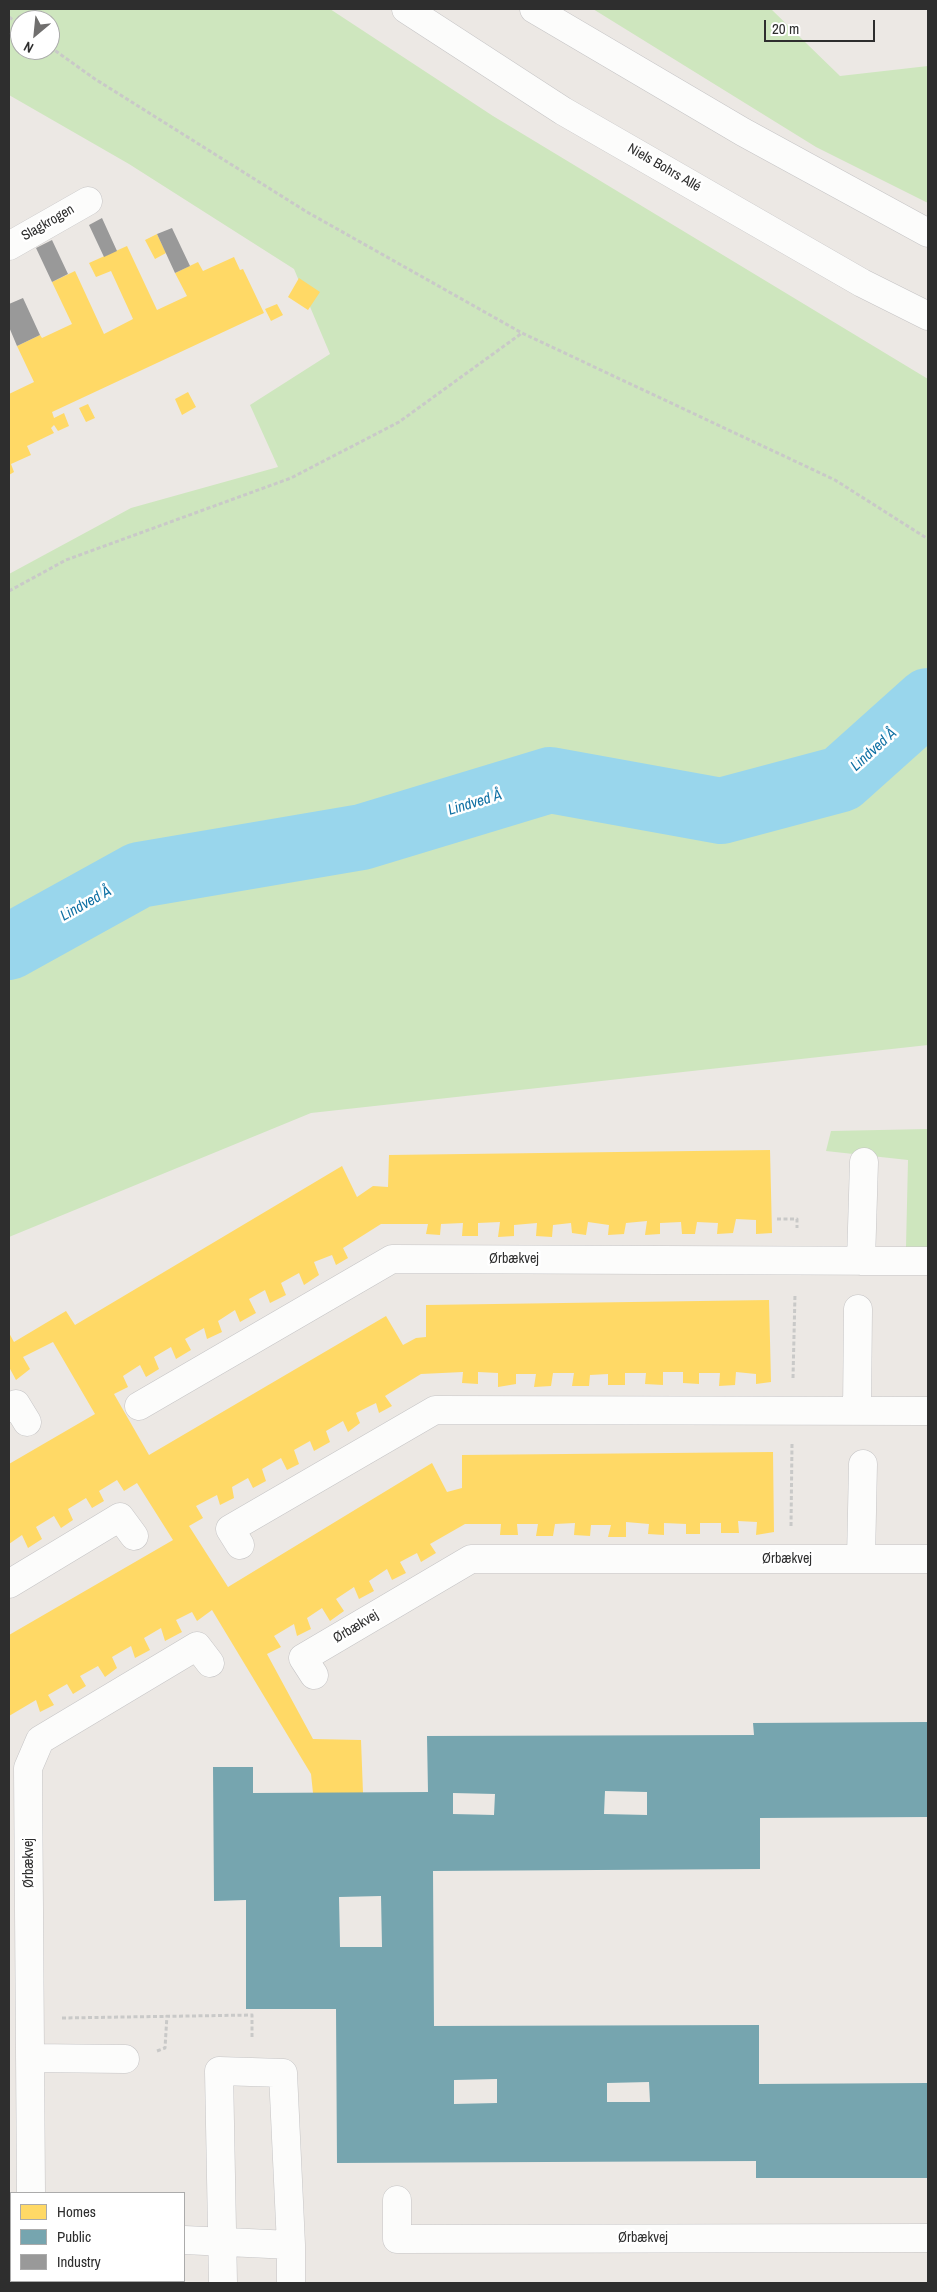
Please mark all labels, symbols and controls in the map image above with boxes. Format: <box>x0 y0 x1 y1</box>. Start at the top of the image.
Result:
north arrow <box>10 10 60 60</box>
scale bar <box>767 10 878 42</box>
text: 20 m <box>772 18 799 39</box>
text: N <box>21 37 36 57</box>
street label: Niels Bohrs Allé <box>624 140 704 196</box>
street label: Slagkrogen <box>19 201 77 245</box>
water label: Lindved Å <box>847 725 901 775</box>
water label: Lindved Å <box>446 786 504 820</box>
water label: Lindved Å <box>57 883 115 925</box>
street label: Ørbækvej <box>489 1251 539 1267</box>
street label: Ørbækvej <box>762 1551 812 1567</box>
street label: Ørbækvej <box>330 1607 382 1647</box>
street label: Ørbækvej <box>21 1838 37 1888</box>
legend <box>10 2192 185 2282</box>
text: Homes <box>57 2201 96 2222</box>
text: Public <box>57 2226 91 2247</box>
street label: Ørbækvej <box>618 2230 668 2246</box>
text: Industry <box>57 2251 101 2272</box>

